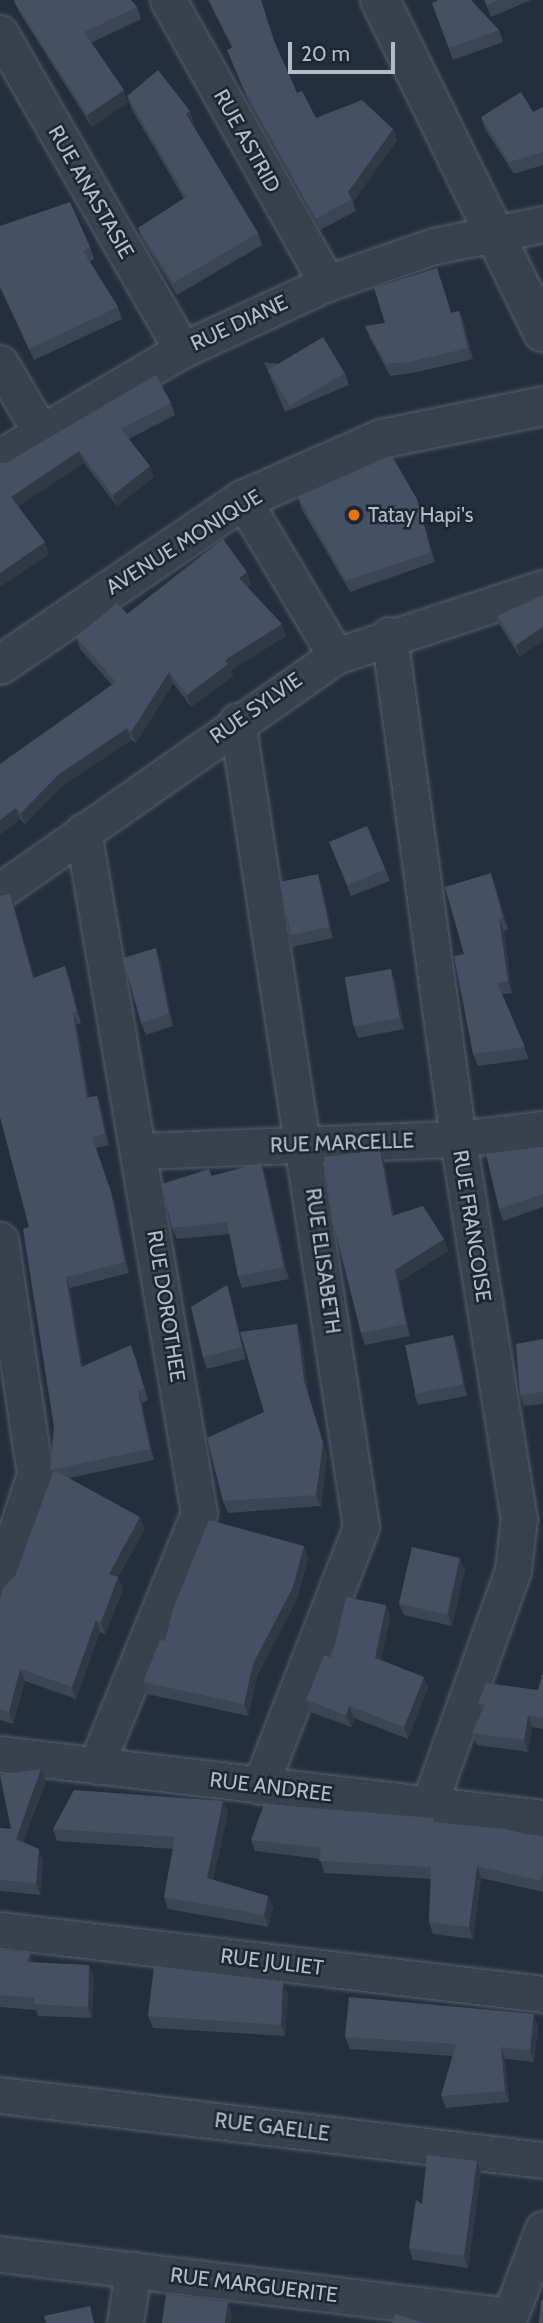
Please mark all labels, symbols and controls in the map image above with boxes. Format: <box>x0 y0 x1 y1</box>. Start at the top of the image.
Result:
scale bar <box>291 28 398 72</box>
text: 20 m <box>301 41 350 66</box>
street label: RUE ASTRID <box>208 85 286 197</box>
street label: RUE ANASTASIE <box>43 121 139 263</box>
street label: RUE DIANE <box>186 290 292 356</box>
street label: AVENUE MONIQUE <box>101 484 267 600</box>
place label: Tatay Hapi's <box>368 502 473 528</box>
marker: Tatay Hapi's <box>346 507 362 523</box>
street label: RUE SYLVIE <box>205 667 307 749</box>
street label: RUE MARCELLE <box>270 1128 414 1158</box>
street label: RUE FRANCOISE <box>448 1148 496 1304</box>
street label: RUE ELISABETH <box>300 1186 346 1336</box>
street label: RUE DOROTHEE <box>142 1228 190 1384</box>
street label: RUE ANDREE <box>208 1767 334 1807</box>
street label: RUE JULIET <box>219 1943 325 1981</box>
street label: RUE GAELLE <box>213 2107 331 2147</box>
street label: RUE MARGUERITE <box>169 2262 339 2308</box>

